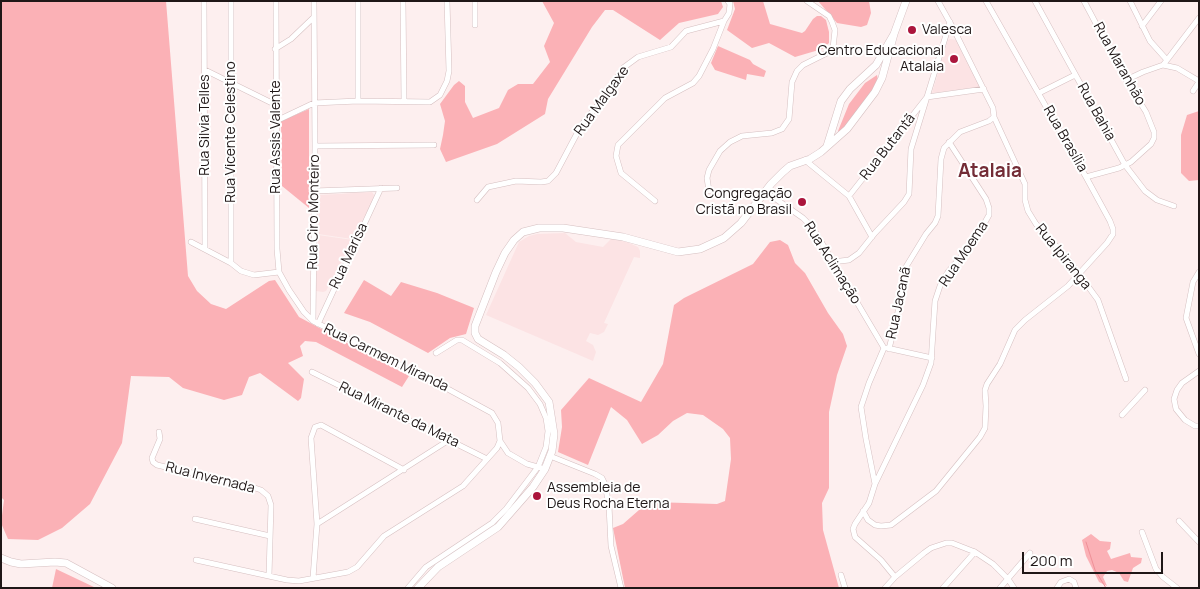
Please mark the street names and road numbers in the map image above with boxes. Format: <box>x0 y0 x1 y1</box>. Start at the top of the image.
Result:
street label: Rua Maranhão <box>1089 19 1149 109</box>
street label: Rua Vicente Celestino <box>223 61 239 203</box>
street label: Rua Malgaxe <box>571 63 633 139</box>
street label: Rua Silvia Telles <box>197 74 213 176</box>
street label: Rua Assis Valente <box>268 80 284 194</box>
street label: Rua Bahia <box>1073 80 1119 144</box>
street label: Rua Brasília <box>1039 103 1091 175</box>
street label: Rua Butantã <box>857 110 919 184</box>
street label: Rua Ciro Monteiro <box>305 154 323 270</box>
street label: Rua Moema <box>936 218 992 290</box>
street label: Rua Aclimação <box>800 219 864 307</box>
street label: Rua Marisa <box>326 220 372 292</box>
street label: Rua Ipiranga <box>1031 221 1095 293</box>
street label: Rua Jacanã <box>883 265 915 341</box>
street label: Rua Carmem Miranda <box>321 320 451 396</box>
street label: Rua Mirante da Mata <box>336 379 462 451</box>
street label: Rua Invernada <box>164 459 256 497</box>

